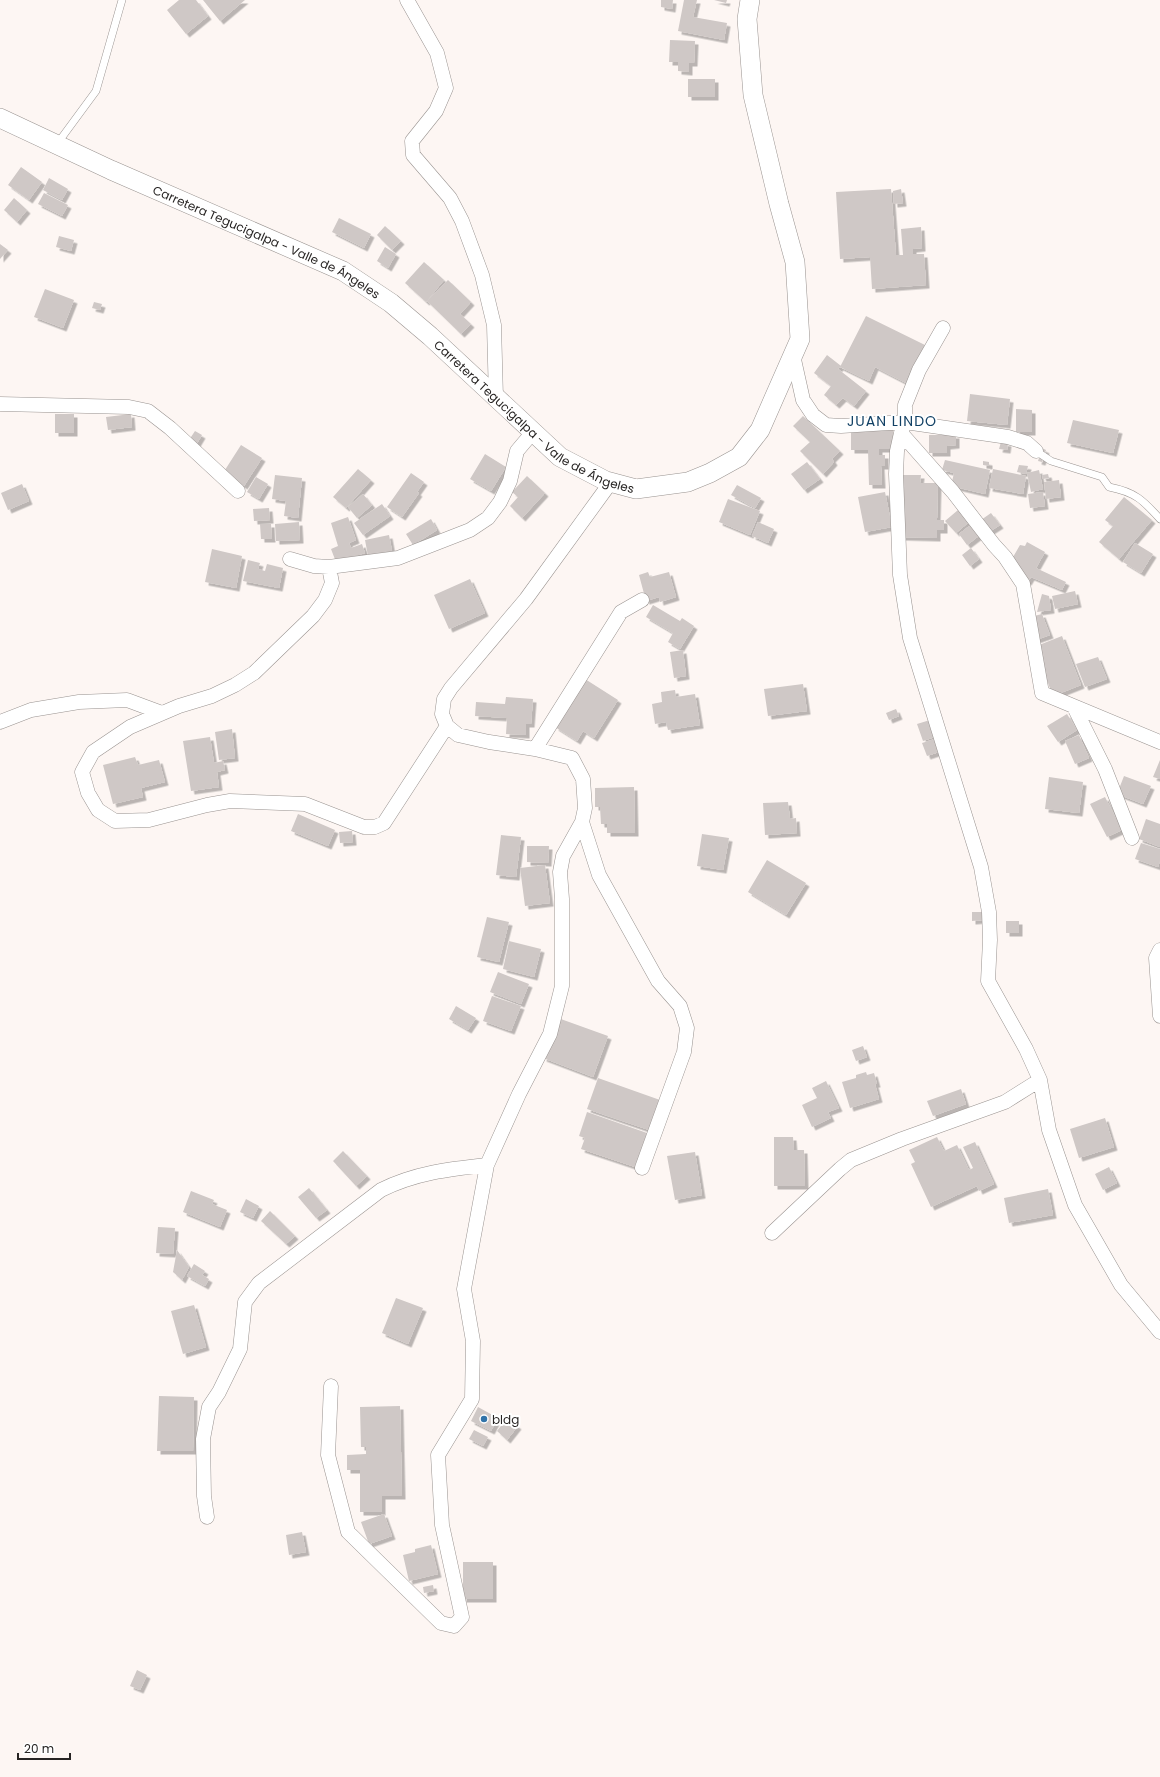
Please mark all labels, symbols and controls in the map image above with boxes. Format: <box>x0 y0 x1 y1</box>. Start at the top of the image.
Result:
street label: Carretera Tegucigalpa - Valle de Ángeles <box>150 181 384 302</box>
street label: Carretera Tegucigalpa - Valle de Ángeles <box>431 336 636 497</box>
district label: JUAN LINDO <box>847 411 937 431</box>
place label: bldg <box>492 1411 519 1428</box>
marker: bldg <box>479 1414 489 1424</box>
scale bar <box>18 1735 70 1761</box>
text: 20 m <box>24 1740 54 1757</box>

